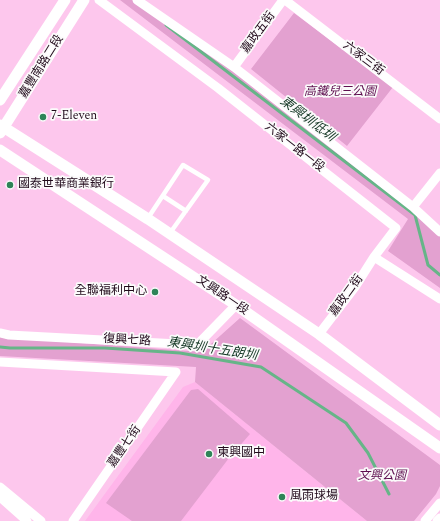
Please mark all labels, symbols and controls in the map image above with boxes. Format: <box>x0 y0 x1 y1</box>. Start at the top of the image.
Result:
street label: 嘉政五街 <box>239 9 279 57</box>
street label: 嘉豐南路二段 <box>17 33 67 101</box>
street label: 六家三街 <box>339 39 387 79</box>
park label: 高鐵兒三公園 <box>304 86 376 100</box>
water label: 東興圳低圳 <box>276 94 338 146</box>
place label: 7-Eleven <box>51 110 97 124</box>
marker: 7-Eleven <box>38 112 48 122</box>
street label: 六家一路一段 <box>261 120 327 176</box>
place label: 國泰世華商業銀行 <box>18 178 114 192</box>
marker: 國泰世華商業銀行 <box>5 180 15 190</box>
street label: 嘉政二街 <box>327 272 367 320</box>
street label: 文興路一段 <box>193 273 251 319</box>
place label: 全聯福利中心 <box>75 285 147 299</box>
marker: 全聯福利中心 <box>150 287 160 297</box>
street label: 復興七路 <box>103 333 151 349</box>
water label: 東興圳十五朗圳 <box>166 335 258 365</box>
street label: 嘉豐七街 <box>105 423 145 471</box>
place label: 東興國中 <box>217 447 265 461</box>
marker: 東興國中 <box>204 449 214 459</box>
park label: 文興公園 <box>358 470 406 484</box>
place label: 風雨球場 <box>290 490 338 504</box>
marker: 風雨球場 <box>277 492 287 502</box>

